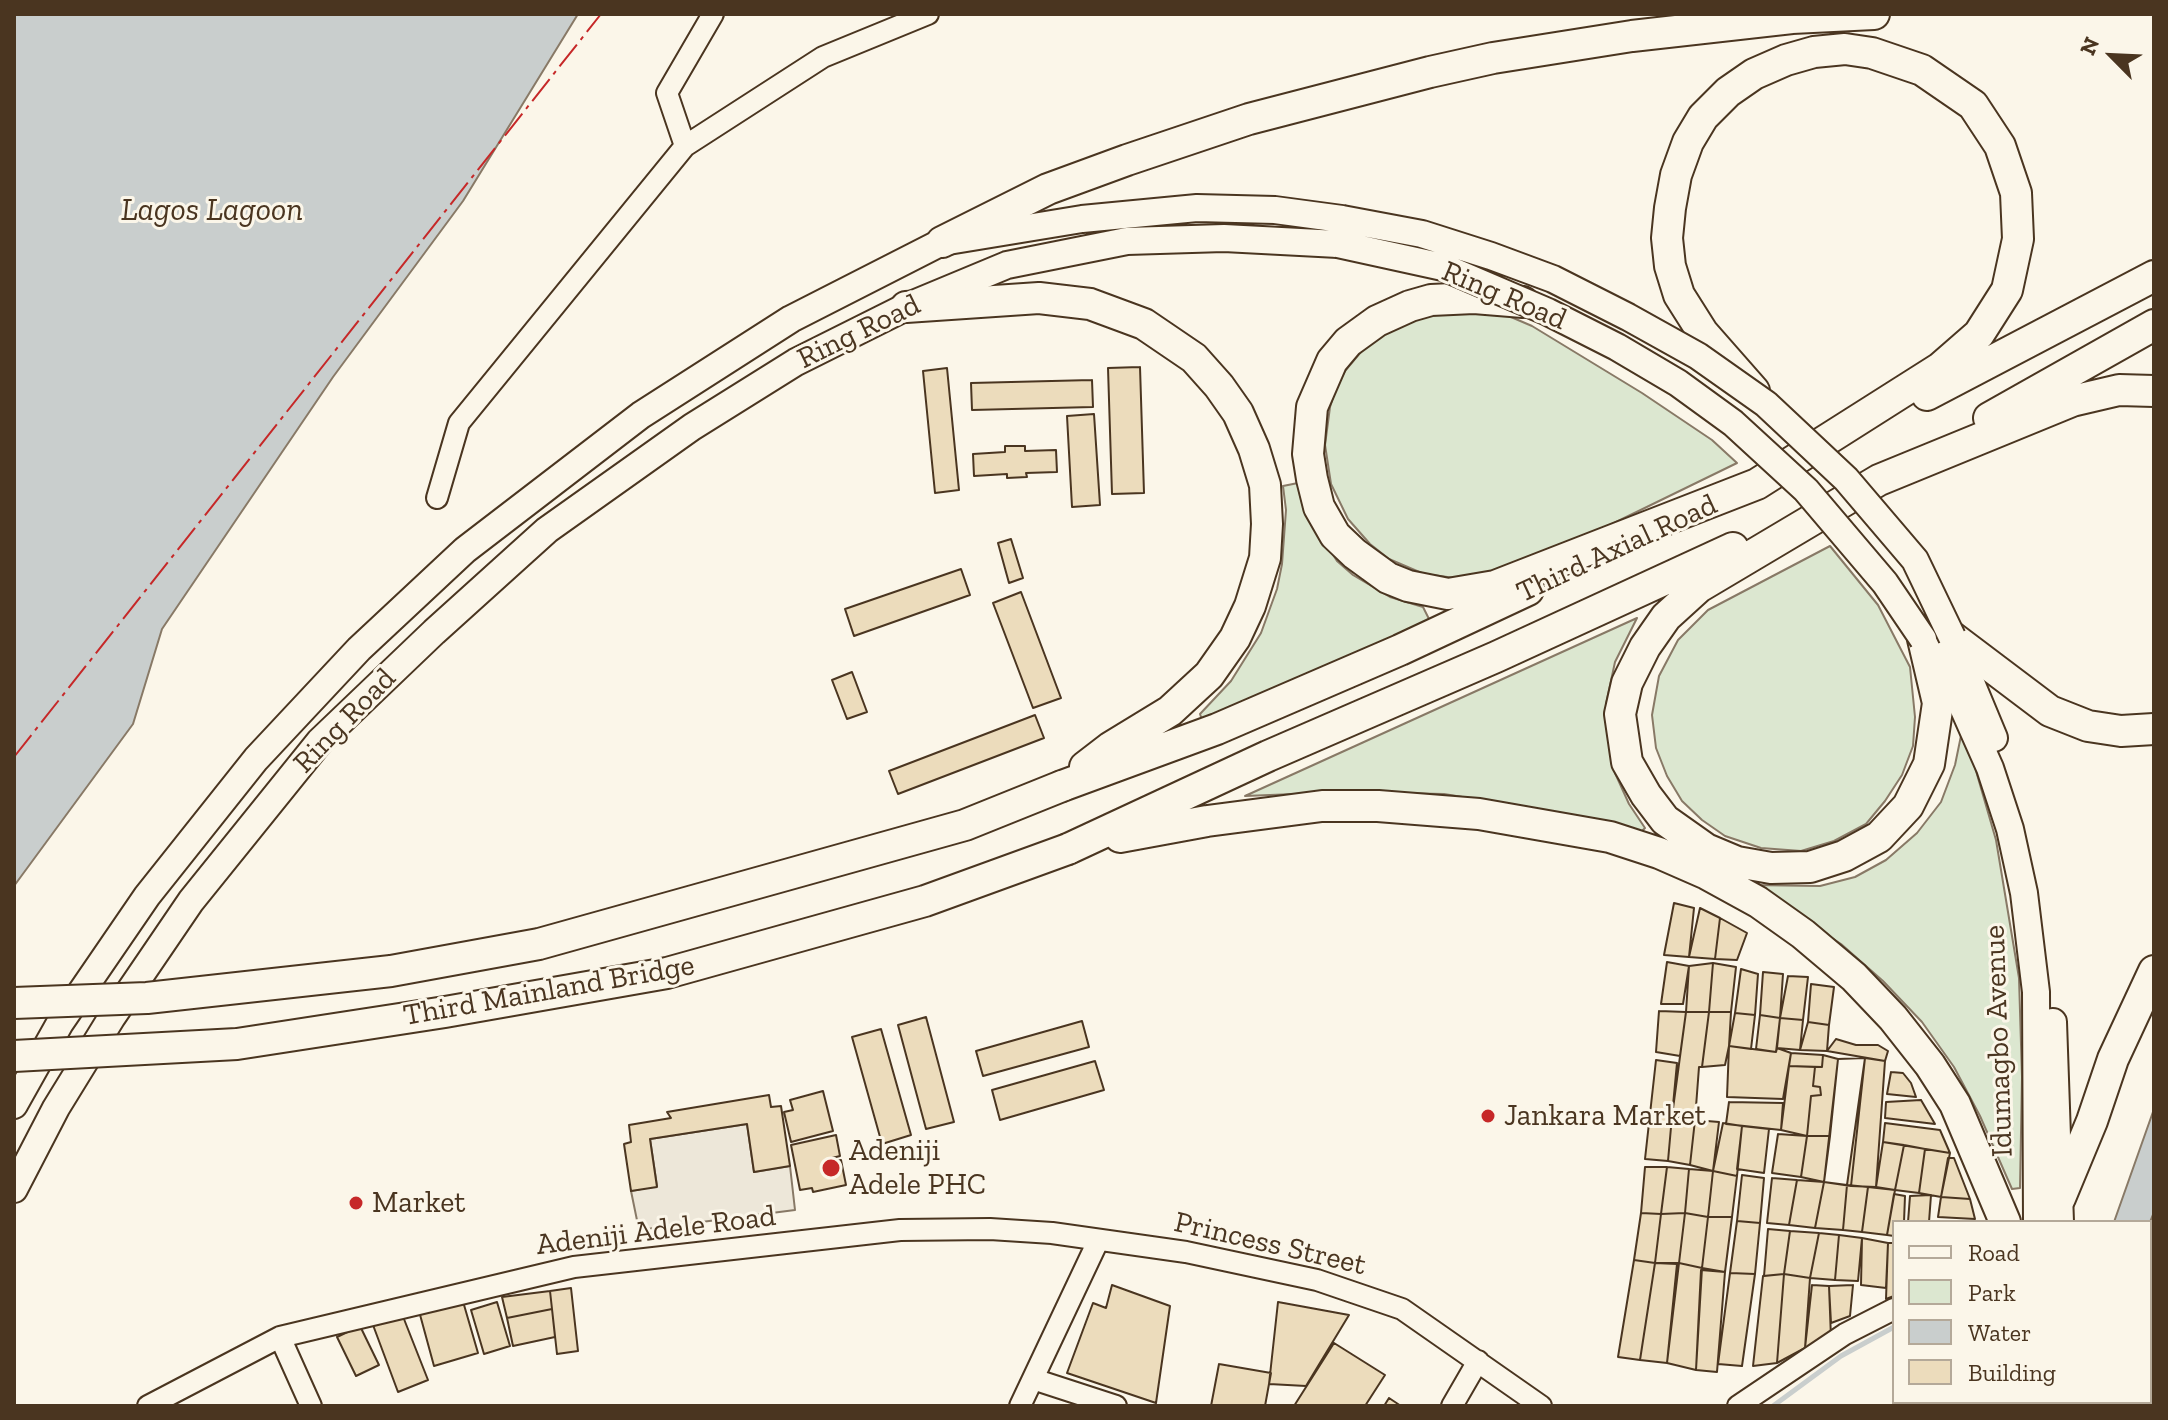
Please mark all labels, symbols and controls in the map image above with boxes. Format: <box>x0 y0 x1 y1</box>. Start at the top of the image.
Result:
north arrow <box>2072 16 2152 96</box>
text: N <box>2074 33 2105 59</box>
water label: Lagos Lagoon <box>121 192 303 230</box>
street label: Ring Road <box>1436 254 1572 338</box>
street label: Ring Road <box>792 287 926 377</box>
street label: Third Axial Road <box>1511 487 1723 611</box>
street label: Ring Road <box>286 661 404 781</box>
street label: Idumagbo Avenue <box>1977 924 2021 1158</box>
street label: Third Mainland Bridge <box>401 948 697 1034</box>
place label: Jankara Market <box>1504 1098 1706 1134</box>
marker: Jankara Market <box>1479 1107 1497 1125</box>
place label: Adeniji Adele PHC <box>849 1133 986 1204</box>
marker: Adeniji Adele PHC <box>820 1157 842 1179</box>
place label: Market <box>372 1185 465 1221</box>
marker: Market <box>347 1194 365 1212</box>
street label: Adeniji Adele Road <box>534 1198 778 1264</box>
street label: Princess Street <box>1171 1204 1369 1284</box>
legend <box>1892 1220 2152 1404</box>
text: Road <box>1968 1238 2020 1267</box>
text: Park <box>1968 1278 2016 1307</box>
text: Water <box>1968 1318 2031 1347</box>
text: Building <box>1968 1358 2056 1387</box>

